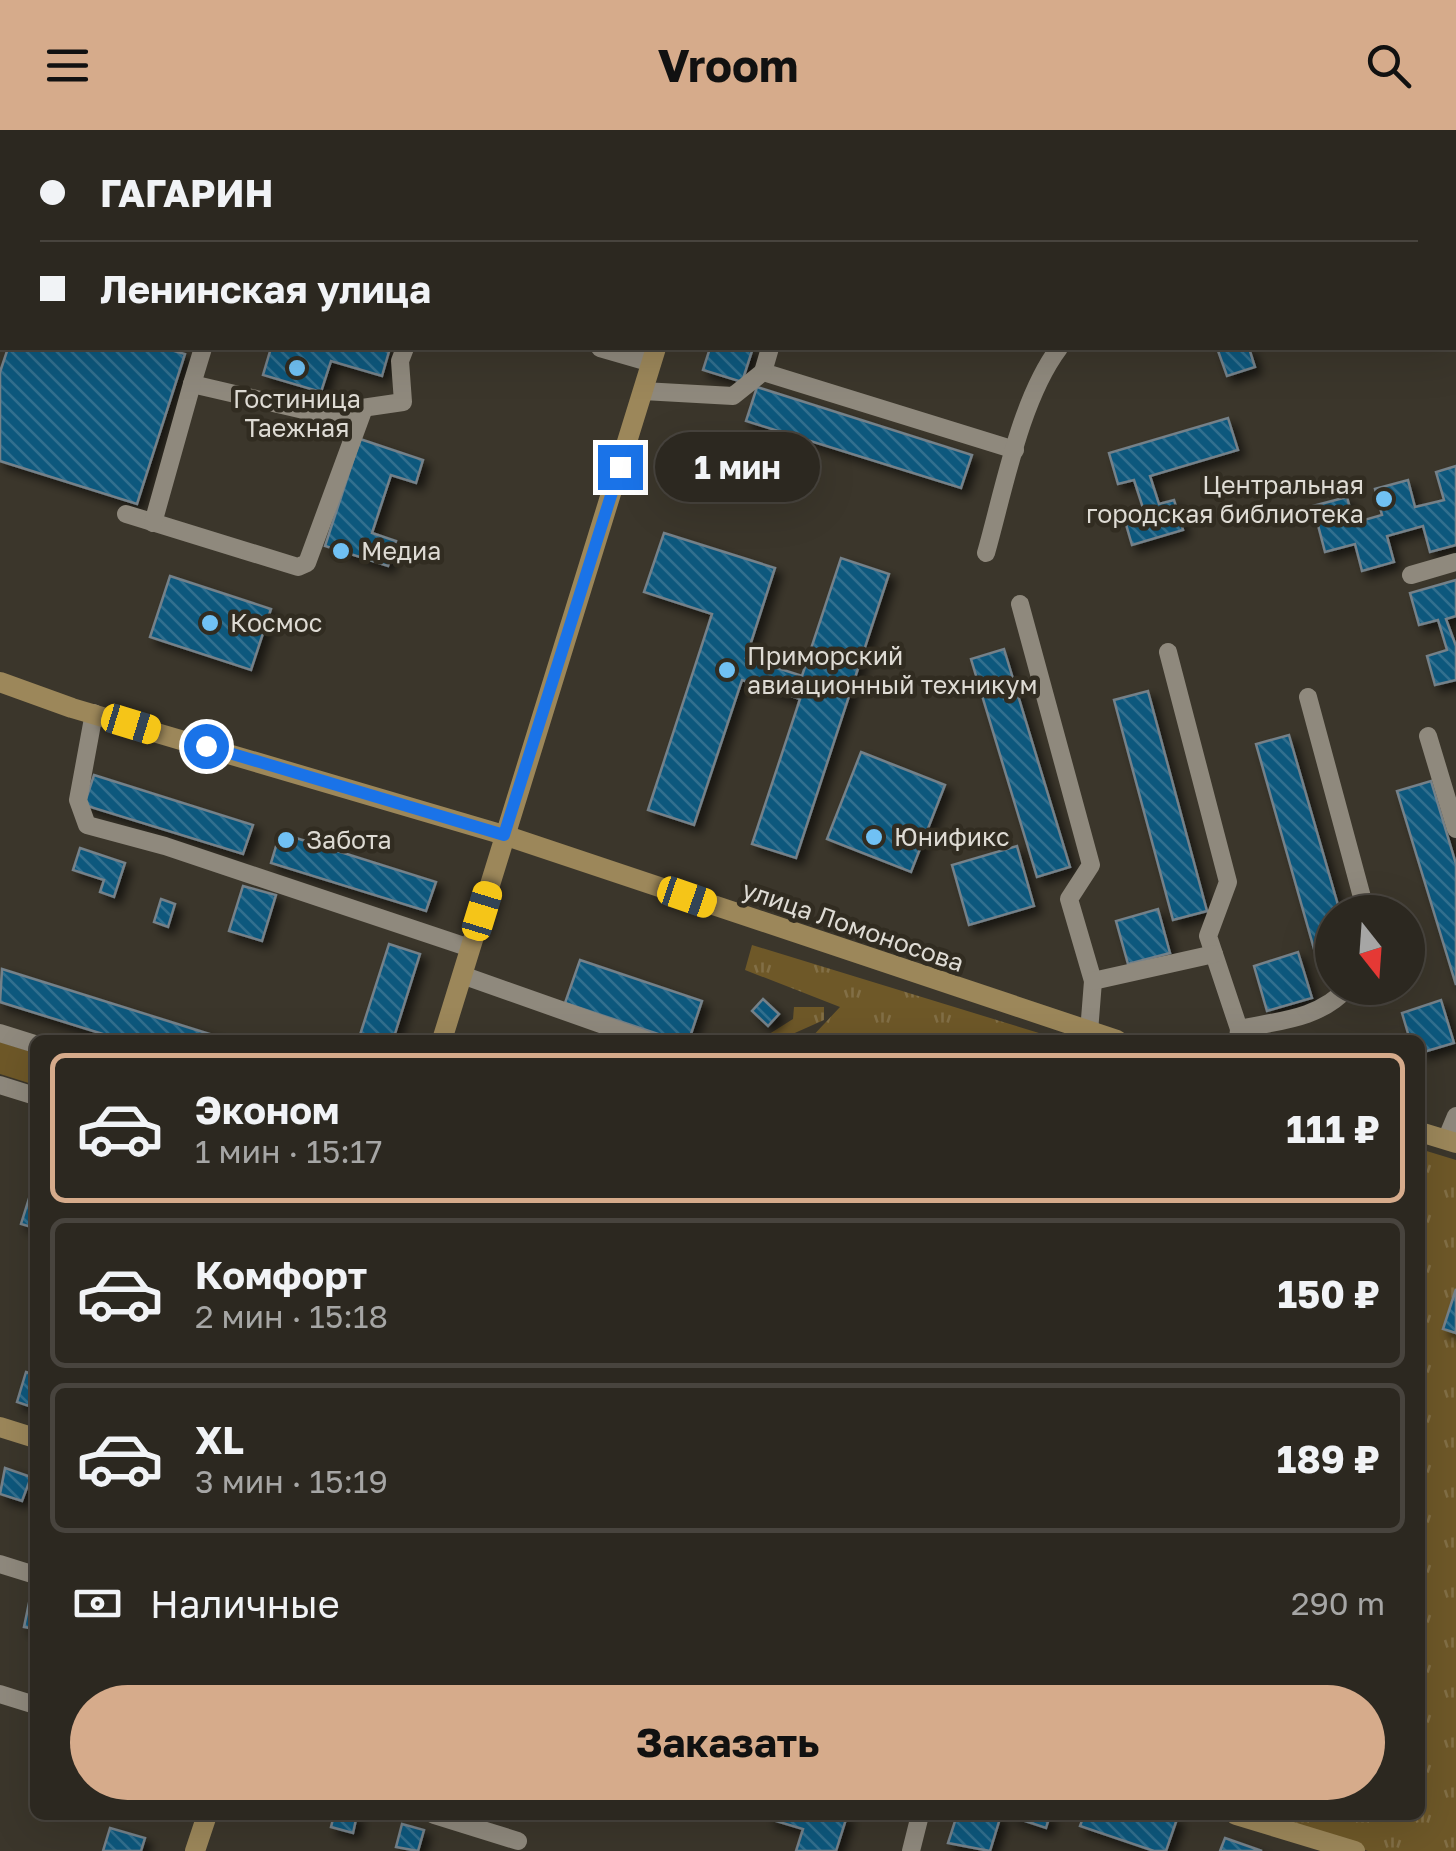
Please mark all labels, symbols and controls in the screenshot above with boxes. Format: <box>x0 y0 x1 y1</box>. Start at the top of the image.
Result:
icon: menu <box>40 38 95 93</box>
text: Vroom <box>658 38 798 92</box>
icon: search <box>1361 38 1416 93</box>
text: ГАГАРИН <box>100 170 273 215</box>
text: Ленинская улица <box>100 266 431 311</box>
marker: Гостиница Таежная <box>286 357 308 379</box>
place label: Гостиница Таежная <box>233 383 361 443</box>
callout: 1 мин <box>655 432 820 502</box>
route end <box>598 445 643 490</box>
text: 1 мин <box>694 448 781 486</box>
place label: Центральная городская библиотека <box>1086 469 1364 529</box>
marker: Центральная городская библиотека <box>1373 488 1395 510</box>
place label: Медиа <box>361 535 441 566</box>
marker: Медиа <box>330 540 352 562</box>
place label: Космос <box>230 607 322 638</box>
marker: Космос <box>199 612 221 634</box>
place label: Приморский авиационный техникум <box>747 640 1038 700</box>
marker: Приморский авиационный техникум <box>716 659 738 681</box>
car <box>98 701 164 747</box>
route start <box>184 724 229 769</box>
place label: Юнификс <box>894 821 1010 852</box>
place label: Забота <box>306 824 392 855</box>
marker: Юнификс <box>863 826 885 848</box>
marker: Забота <box>275 829 297 851</box>
car <box>654 873 720 921</box>
street label: улица Ломоносова <box>738 873 968 978</box>
car <box>459 878 505 944</box>
north arrow <box>1315 895 1425 1005</box>
map controls <box>1315 895 1425 1005</box>
icon: car <box>75 1083 165 1173</box>
text: Эконом <box>195 1087 339 1132</box>
text: 111 ₽ <box>1286 1106 1380 1151</box>
text: 1 мин · 15:17 <box>195 1132 382 1170</box>
icon: car <box>75 1248 165 1338</box>
text: Комфорт <box>195 1252 367 1297</box>
text: 150 ₽ <box>1277 1271 1380 1316</box>
text: 2 мин · 15:18 <box>195 1297 388 1335</box>
icon: car <box>75 1413 165 1503</box>
text: XL <box>195 1417 244 1462</box>
text: 189 ₽ <box>1277 1436 1380 1481</box>
text: 3 мин · 15:19 <box>195 1462 388 1500</box>
icon: cash <box>70 1576 125 1631</box>
text: Наличные <box>150 1581 340 1626</box>
text: 290 m <box>1291 1584 1385 1622</box>
button: Заказать <box>70 1685 1385 1800</box>

